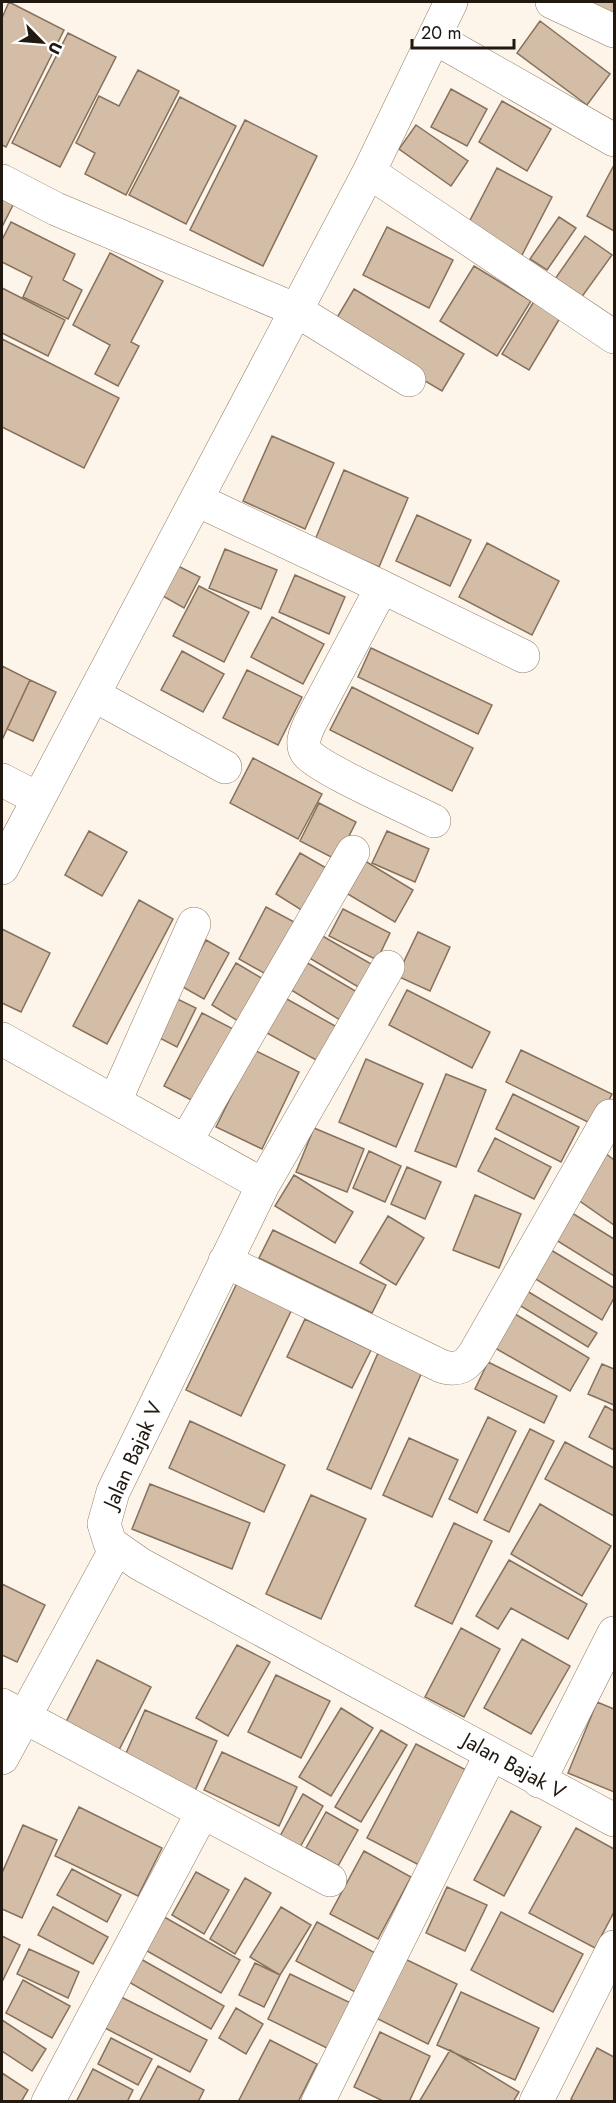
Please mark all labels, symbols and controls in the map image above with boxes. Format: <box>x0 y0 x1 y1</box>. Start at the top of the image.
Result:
north arrow <box>12 12 72 72</box>
scale bar <box>412 12 514 50</box>
text: 20 m <box>421 20 461 46</box>
text: U <box>42 38 68 58</box>
street label: Jalan Bajak V <box>95 1397 170 1516</box>
street label: Jalan Bajak V <box>454 1724 571 1807</box>

